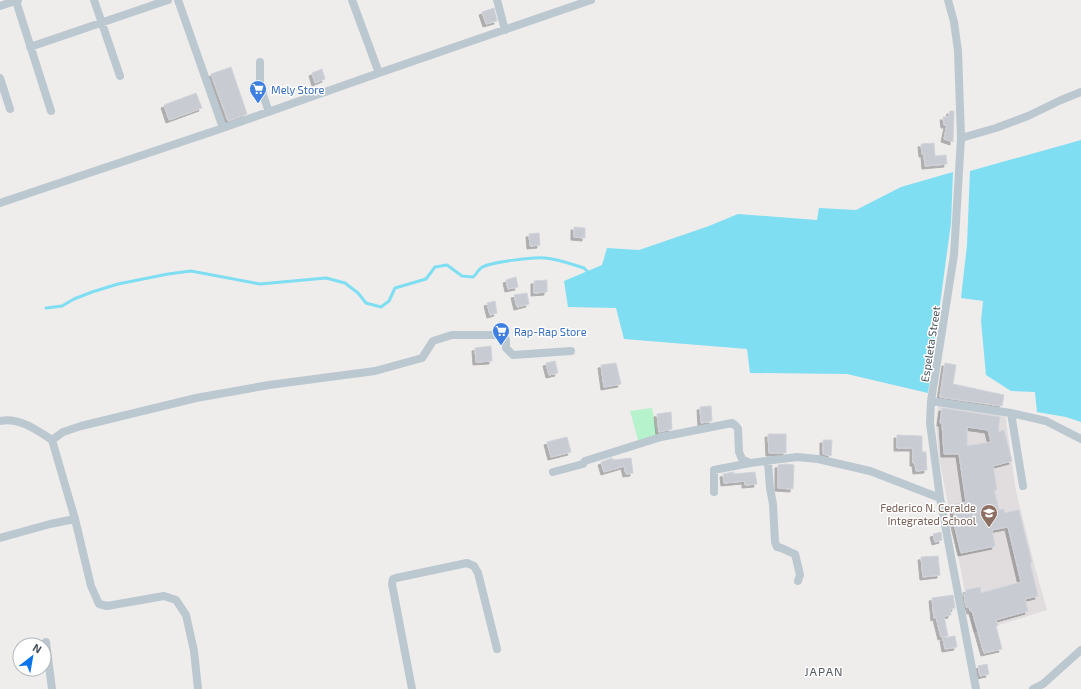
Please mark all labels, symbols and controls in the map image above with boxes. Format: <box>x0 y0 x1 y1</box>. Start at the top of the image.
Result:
supermarket icon: Mely Store <box>248 79 268 104</box>
place label: Mely Store <box>271 83 324 96</box>
street label: Espeleta Street <box>918 305 942 383</box>
supermarket icon: Rap-Rap Store <box>491 321 511 346</box>
place label: Rap-Rap Store <box>514 325 587 338</box>
place label: Federico N. Ceralde Integrated School <box>880 501 977 527</box>
school or university icon: Federico N. Ceralde Integrated School <box>979 503 999 528</box>
north arrow <box>12 637 52 677</box>
text: N <box>31 640 44 656</box>
district label: JAPAN <box>804 664 844 678</box>

